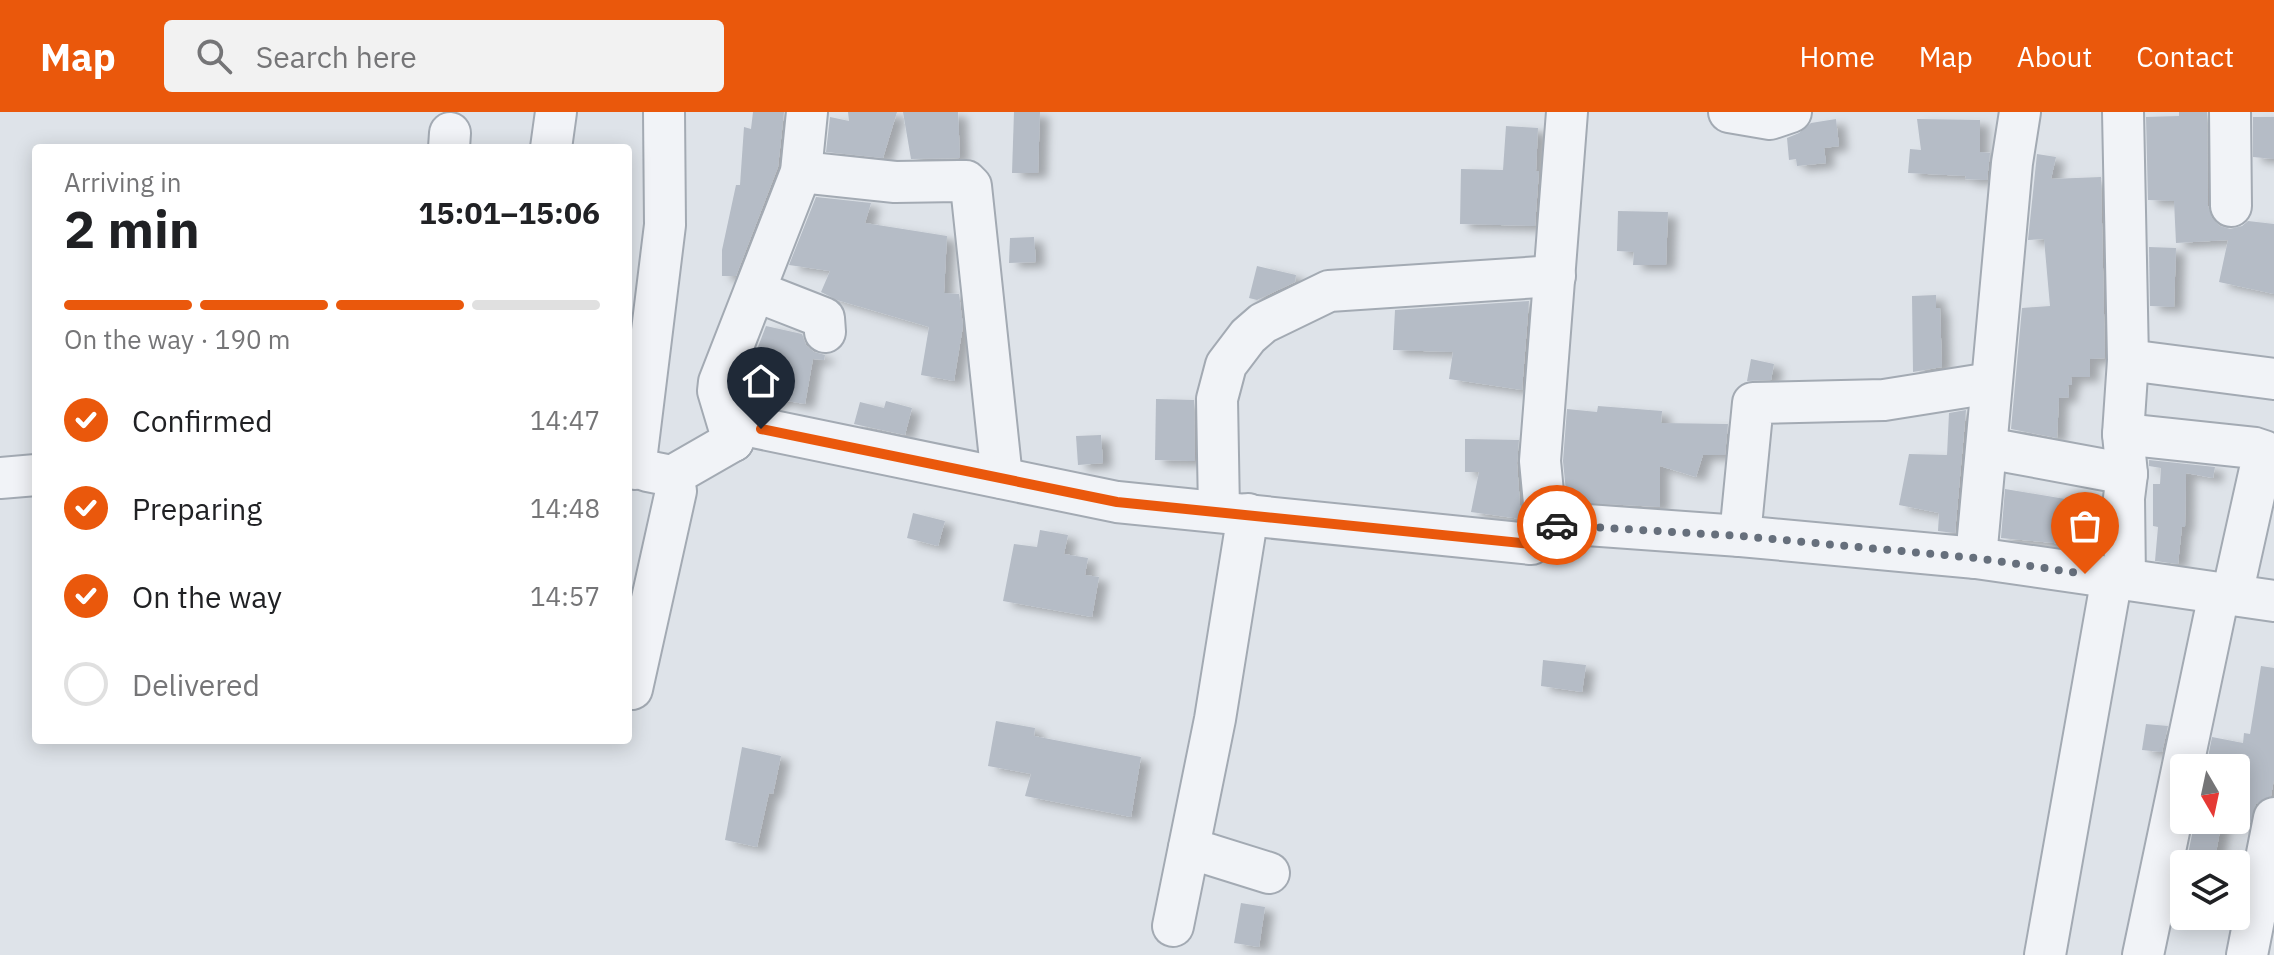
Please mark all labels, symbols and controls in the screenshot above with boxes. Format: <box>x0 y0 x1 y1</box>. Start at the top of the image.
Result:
search box <box>164 20 724 92</box>
text: Map <box>40 32 116 81</box>
icon: search <box>192 34 236 78</box>
text: Search here <box>256 37 417 76</box>
text: Home <box>1799 38 1875 75</box>
text: Map <box>1919 38 1973 75</box>
text: About <box>2017 38 2092 75</box>
text: Contact <box>2136 38 2234 75</box>
text: Arriving in <box>64 165 181 199</box>
text: 15:01–15:06 <box>419 193 600 232</box>
text: 2 min <box>64 195 200 262</box>
text: On the way · 190 m <box>64 322 290 356</box>
pin <box>727 347 795 429</box>
icon: home <box>739 359 783 403</box>
icon: check <box>64 398 108 442</box>
text: Confirmed <box>132 401 273 440</box>
text: 14:47 <box>530 403 600 437</box>
courier <box>1517 485 1597 565</box>
icon: check <box>64 486 108 530</box>
text: Preparing <box>132 489 262 528</box>
text: 14:48 <box>530 491 600 525</box>
pin <box>2051 492 2119 574</box>
icon: car <box>1535 503 1579 547</box>
icon: bag <box>2063 504 2107 548</box>
icon: check <box>64 574 108 618</box>
text: On the way <box>132 577 282 616</box>
text: 14:57 <box>530 579 600 613</box>
text: Delivered <box>132 665 260 704</box>
north arrow <box>2170 754 2250 834</box>
map controls <box>2170 754 2250 930</box>
button: layers <box>2170 850 2250 930</box>

